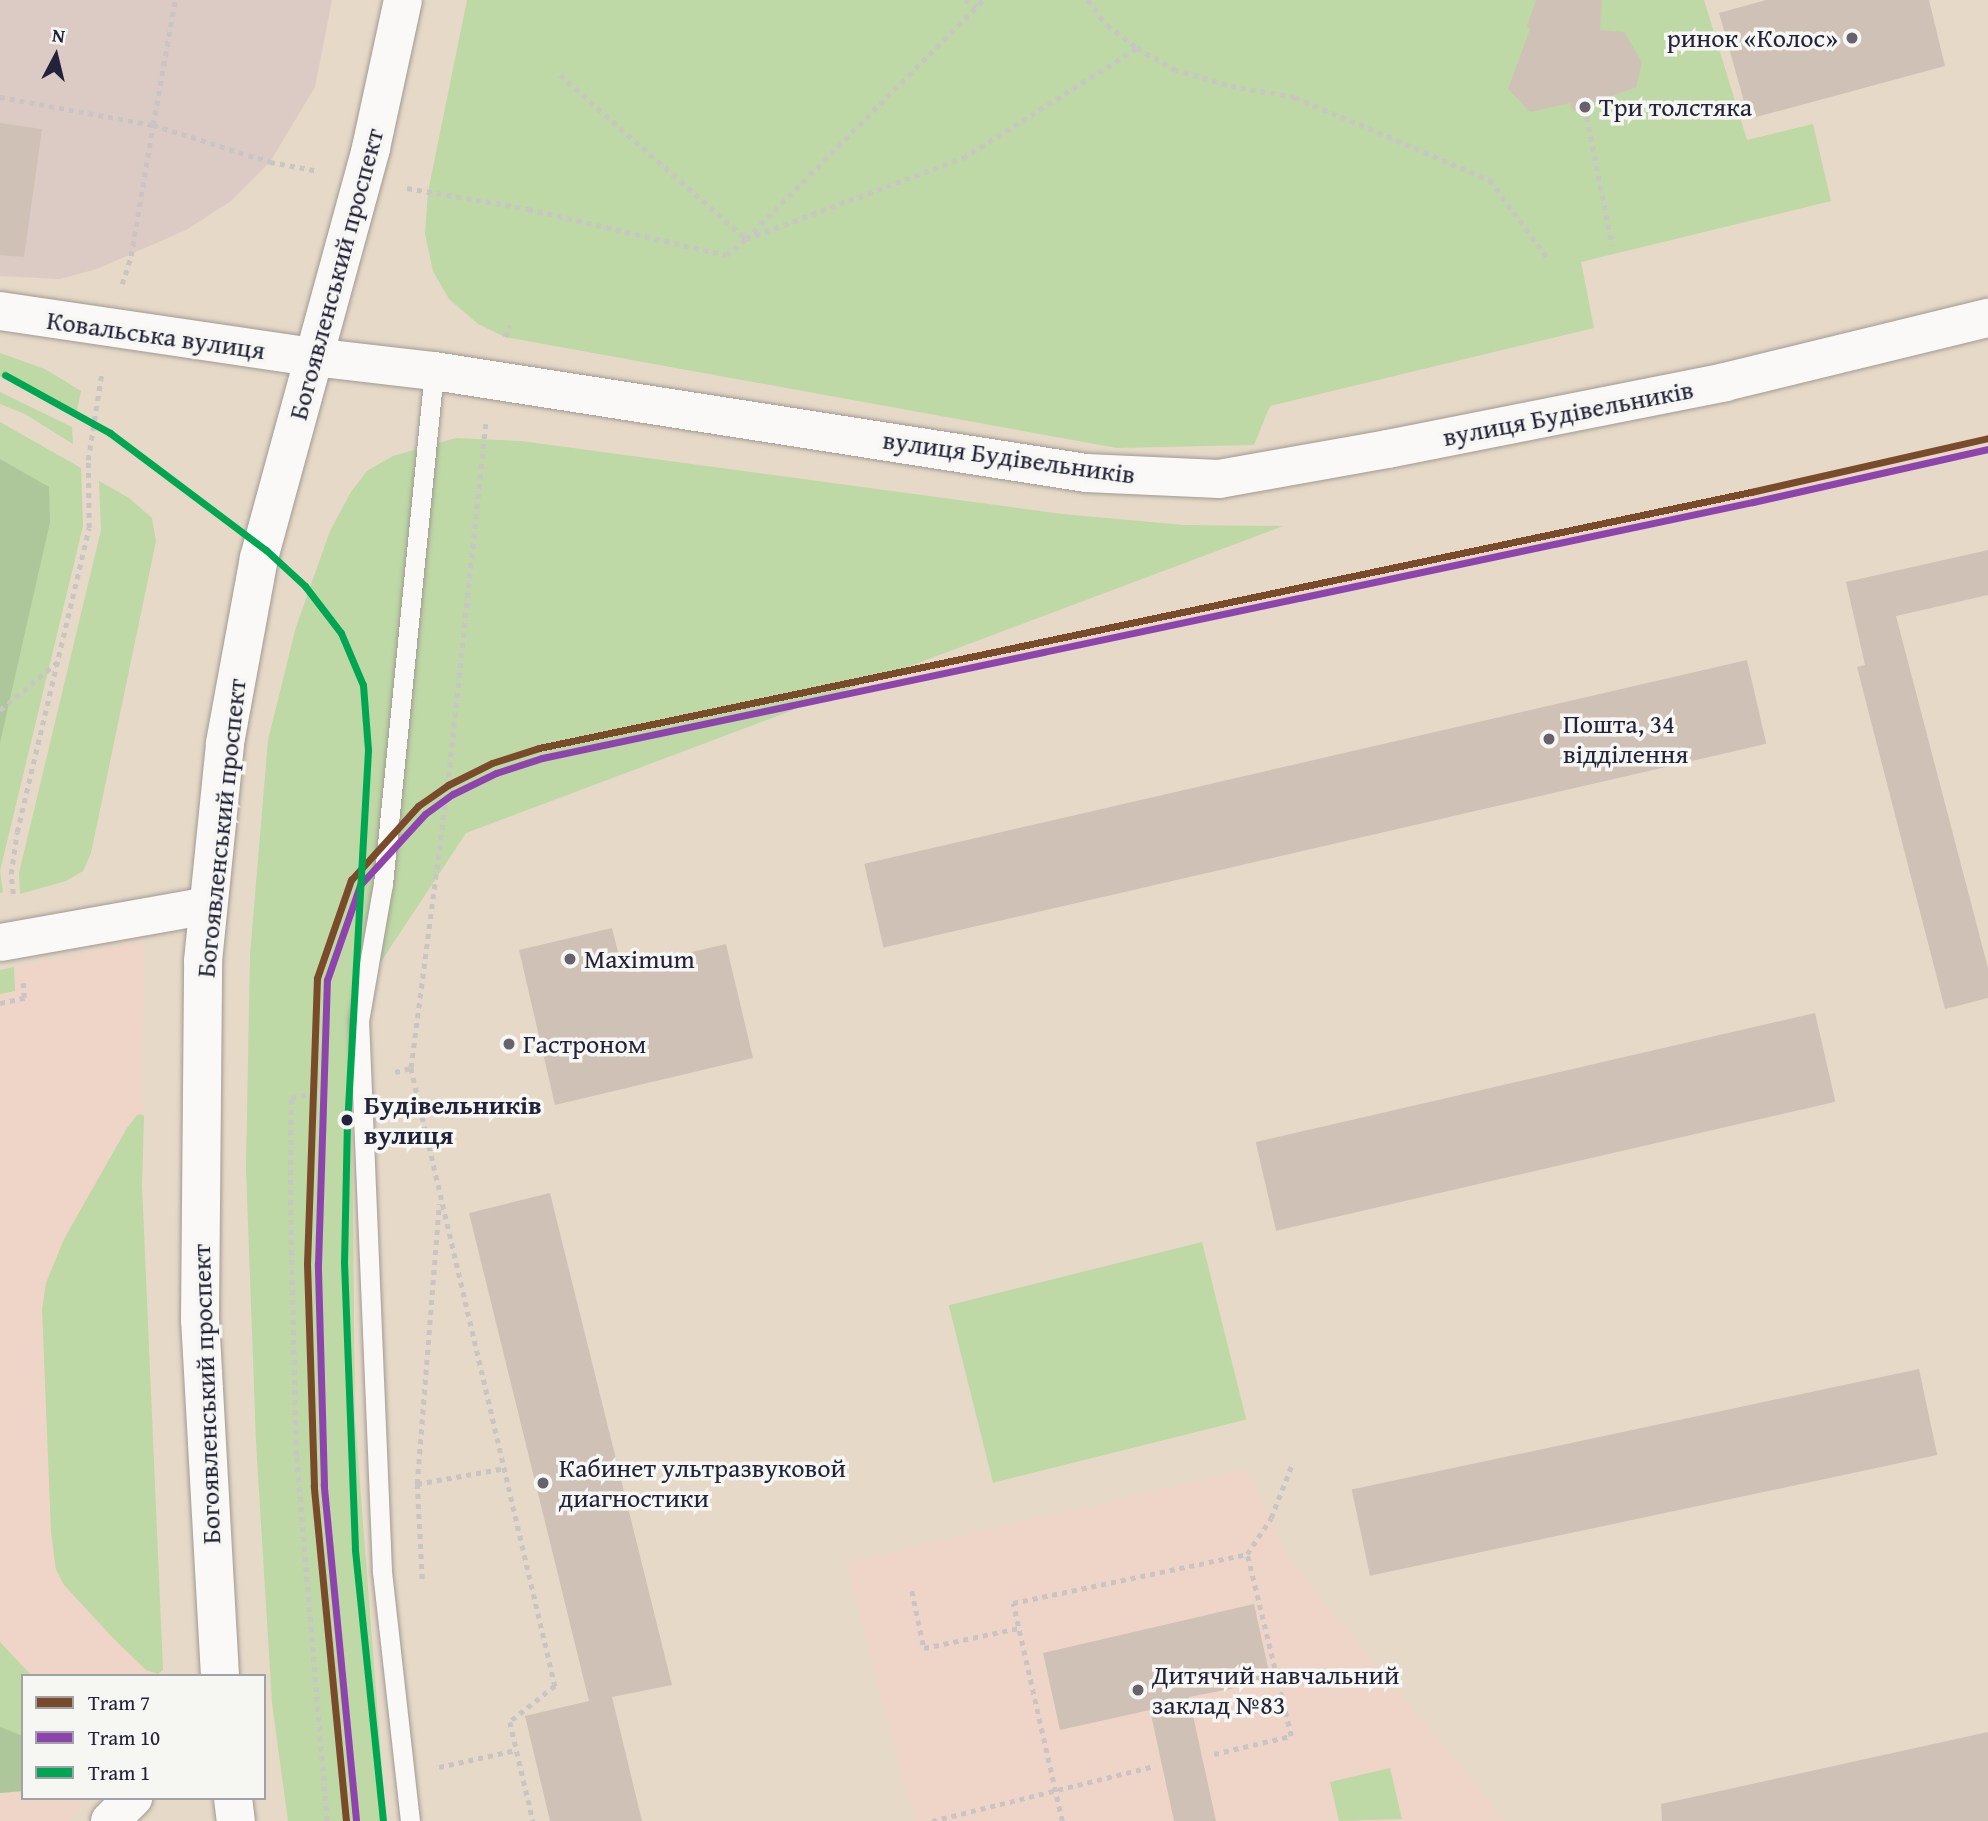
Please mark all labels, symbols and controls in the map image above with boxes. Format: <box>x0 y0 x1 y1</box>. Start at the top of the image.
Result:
text: N <box>51 20 67 50</box>
north arrow <box>21 21 91 91</box>
place label: ринок «Колос» <box>1667 22 1838 54</box>
marker: ринок «Колос» <box>1844 30 1860 46</box>
place label: Три толстяка <box>1599 91 1752 123</box>
marker: Три толстяка <box>1577 99 1593 115</box>
street label: Богоявленський проспект <box>282 125 390 423</box>
street label: Ковальська вулиця <box>45 304 267 366</box>
street label: вулиця Будівельників <box>1440 373 1696 453</box>
street label: вулиця Будівельників <box>881 424 1137 490</box>
street label: Богоявленський проспект <box>190 677 252 979</box>
place label: Пошта, 34 відділення <box>1563 708 1688 770</box>
marker: Пошта, 34 відділення <box>1541 731 1557 747</box>
place label: Maximum <box>584 943 695 975</box>
marker: Maximum <box>562 951 578 967</box>
place label: Гастроном <box>523 1028 646 1060</box>
marker: Гастроном <box>501 1036 517 1052</box>
place label: Будівельників вулиця <box>364 1089 542 1150</box>
marker: Будівельників вулиця <box>336 1109 358 1131</box>
street label: Богоявленський проспект <box>185 1243 227 1545</box>
place label: Кабинет ультразвуковой диагностики <box>559 1452 846 1514</box>
marker: Кабинет ультразвуковой диагностики <box>533 1473 553 1493</box>
place label: Дитячий навчальний заклад №83 <box>1152 1659 1399 1720</box>
legend <box>21 1674 266 1800</box>
marker: Дитячий навчальний заклад №83 <box>1130 1682 1146 1698</box>
text: Tram 7 <box>88 1687 150 1718</box>
text: Tram 10 <box>88 1722 160 1753</box>
text: Tram 1 <box>88 1757 150 1788</box>

